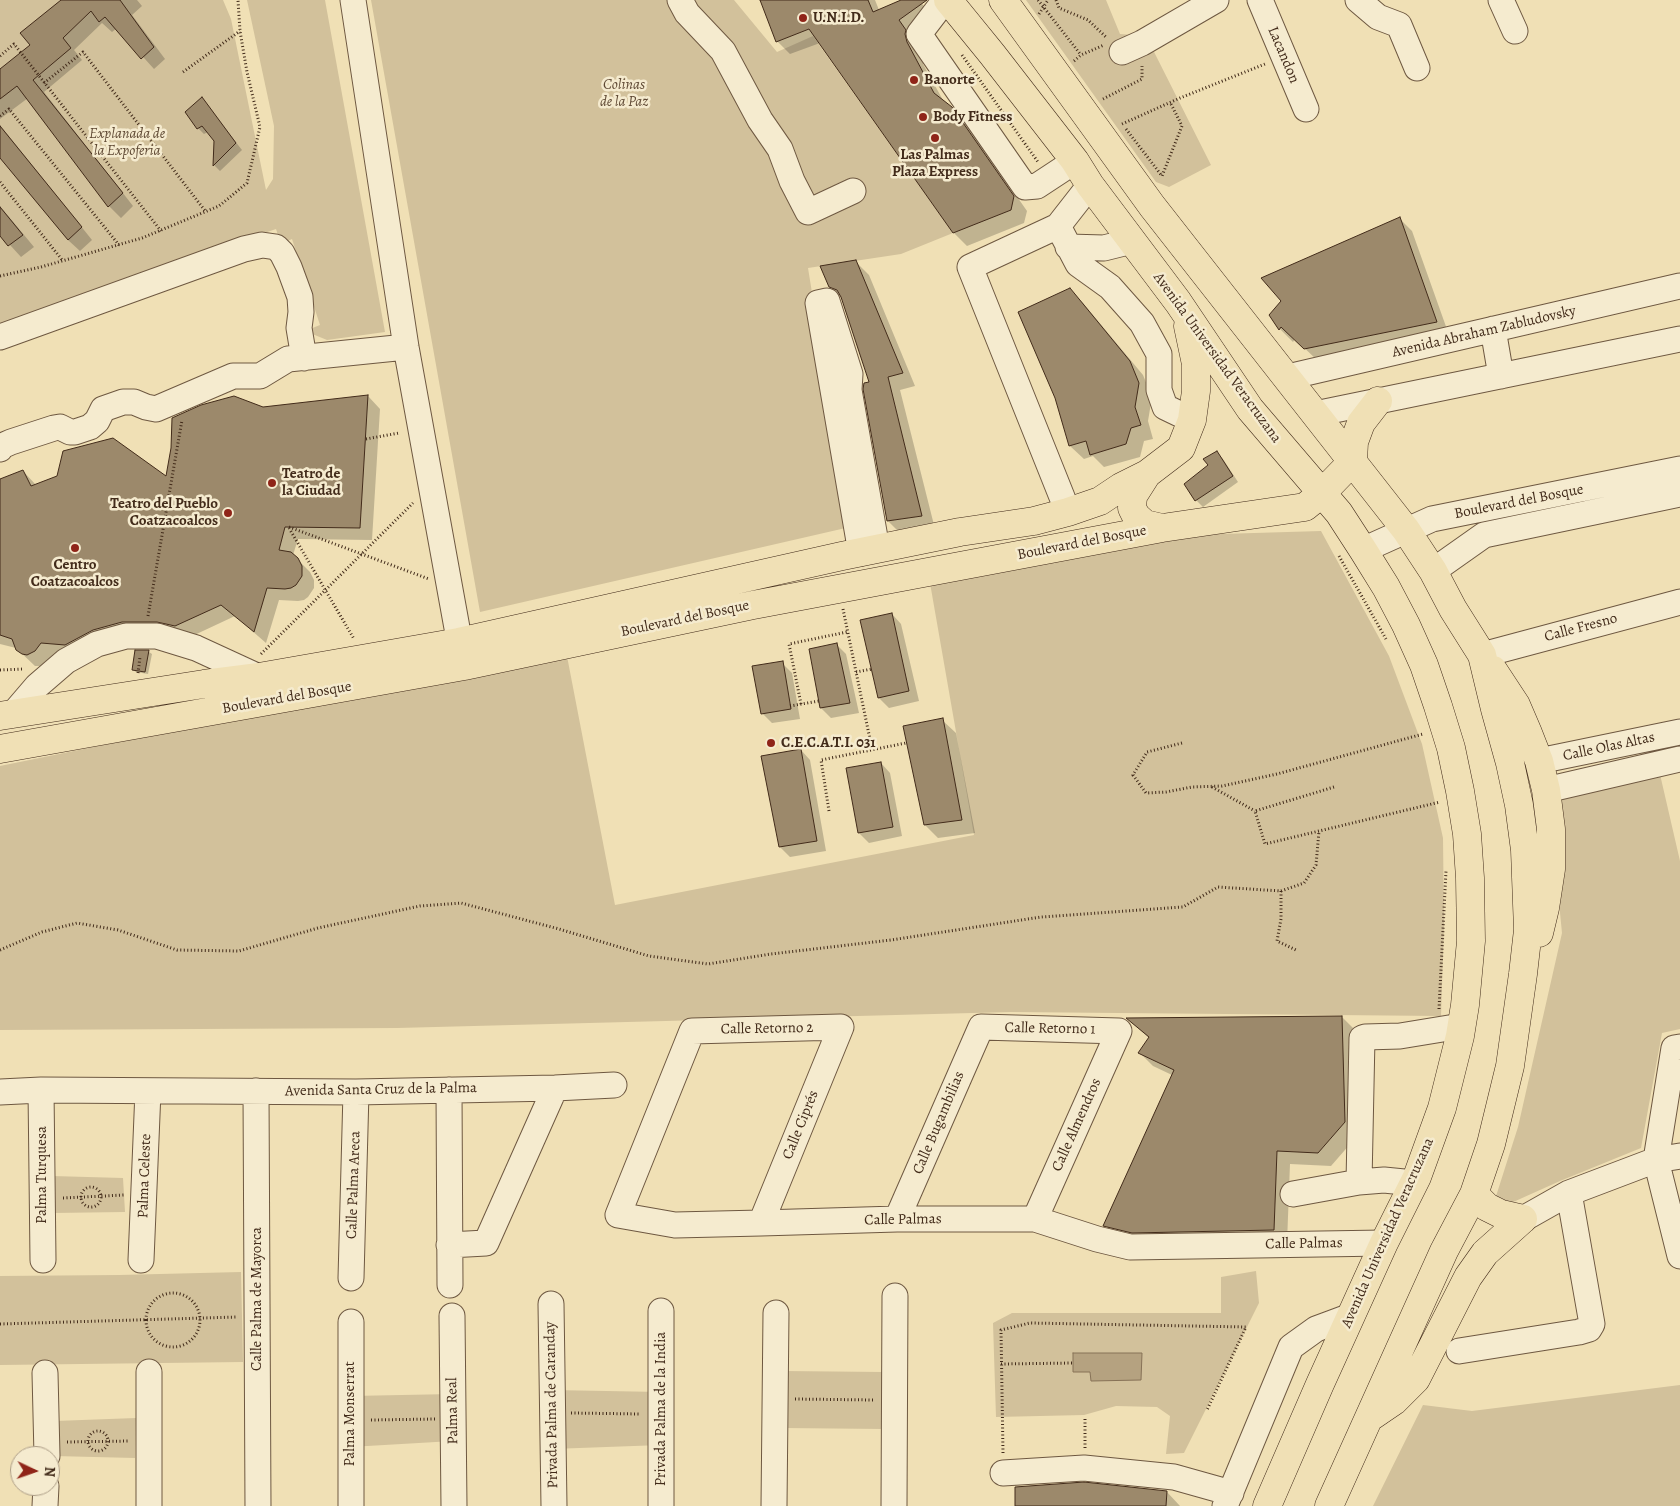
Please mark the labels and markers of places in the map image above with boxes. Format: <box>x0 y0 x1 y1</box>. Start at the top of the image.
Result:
place label: U.N.I.D. <box>813 9 864 27</box>
marker: U.N.I.D. <box>797 12 809 24</box>
place label: Banorte <box>924 71 975 89</box>
marker: Banorte <box>908 74 920 86</box>
place label: Body Fitness <box>933 108 1012 126</box>
marker: Body Fitness <box>917 111 929 123</box>
marker: Las Palmas Plaza Express <box>929 132 941 144</box>
place label: Las Palmas Plaza Express <box>892 146 978 181</box>
place label: Teatro de la Ciudad <box>282 465 341 500</box>
marker: Teatro de la Ciudad <box>266 477 278 489</box>
place label: Teatro del Pueblo Coatzacoalcos <box>110 495 218 530</box>
marker: Teatro del Pueblo Coatzacoalcos <box>222 507 234 519</box>
marker: Centro Coatzacoalcos <box>69 542 81 554</box>
place label: Centro Coatzacoalcos <box>31 556 119 591</box>
place label: C.E.C.A.T.I. 031 <box>781 734 876 752</box>
marker: C.E.C.A.T.I. 031 <box>765 737 777 749</box>

